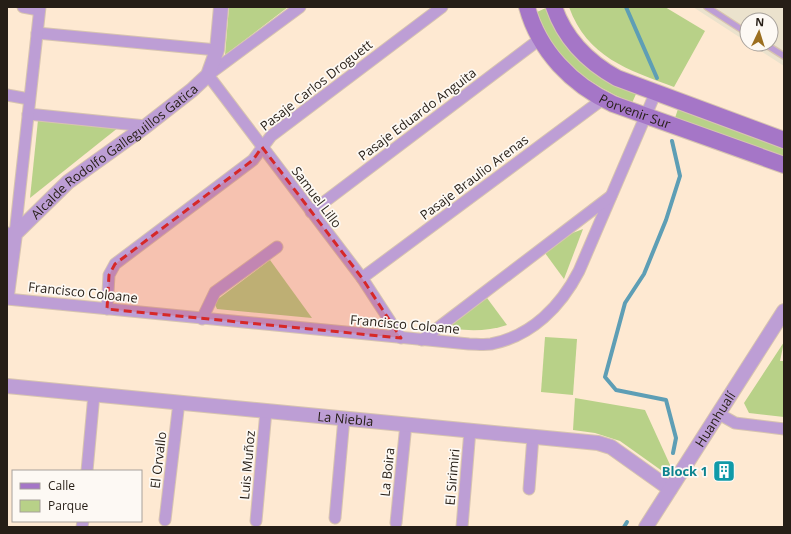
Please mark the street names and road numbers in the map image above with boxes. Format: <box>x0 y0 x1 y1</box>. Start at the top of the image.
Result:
street label: Pasaje Carlos Droguett <box>256 35 376 135</box>
street label: Pasaje Eduardo Anguita <box>354 64 480 164</box>
street label: Alcalde Rodolfo Galleguillos Gatica <box>27 80 202 223</box>
street label: Porvenir Sur <box>596 90 674 133</box>
street label: Pasaje Braulio Arenas <box>416 130 532 224</box>
street label: Samuel Lillo <box>288 163 346 232</box>
street label: Francisco Coloane <box>27 277 139 307</box>
street label: Francisco Coloane <box>349 310 461 338</box>
street label: Huanhualí <box>690 387 740 450</box>
street label: La Niebla <box>317 407 374 430</box>
street label: El Orvallo <box>146 430 170 490</box>
street label: Luis Muñoz <box>235 430 259 500</box>
street label: La Boira <box>375 446 399 498</box>
street label: El Sirimiri <box>441 448 463 506</box>

